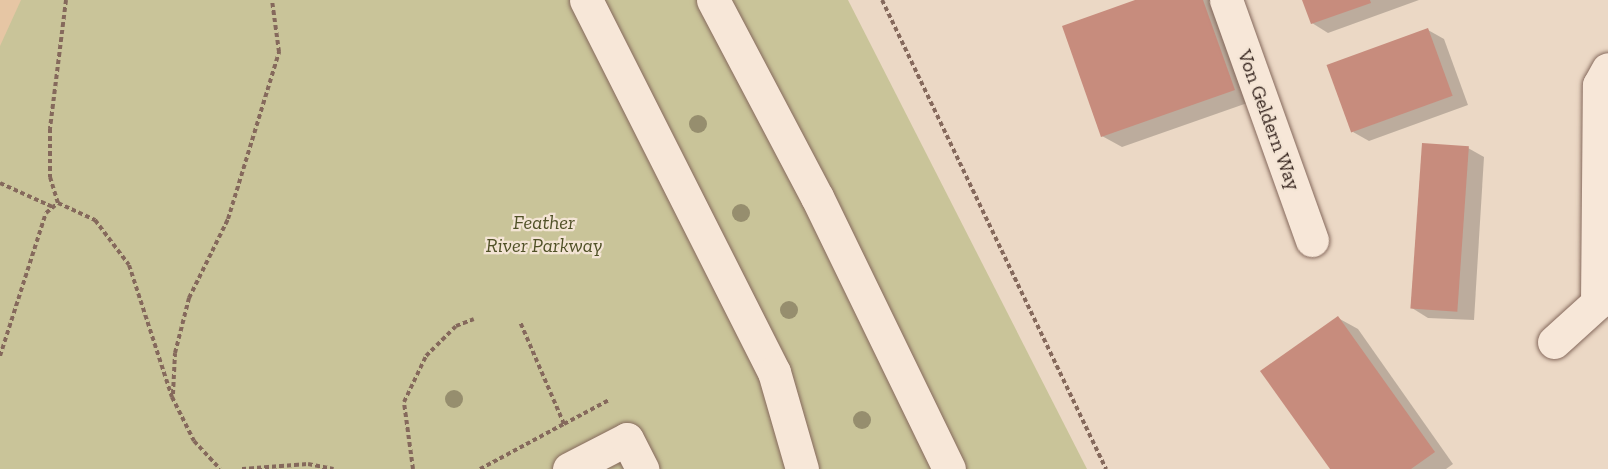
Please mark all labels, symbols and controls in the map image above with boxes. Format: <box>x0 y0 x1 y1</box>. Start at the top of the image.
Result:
street label: Von Geldern Way <box>1232 46 1306 194</box>
park label: Feather River Parkway <box>486 211 602 258</box>

